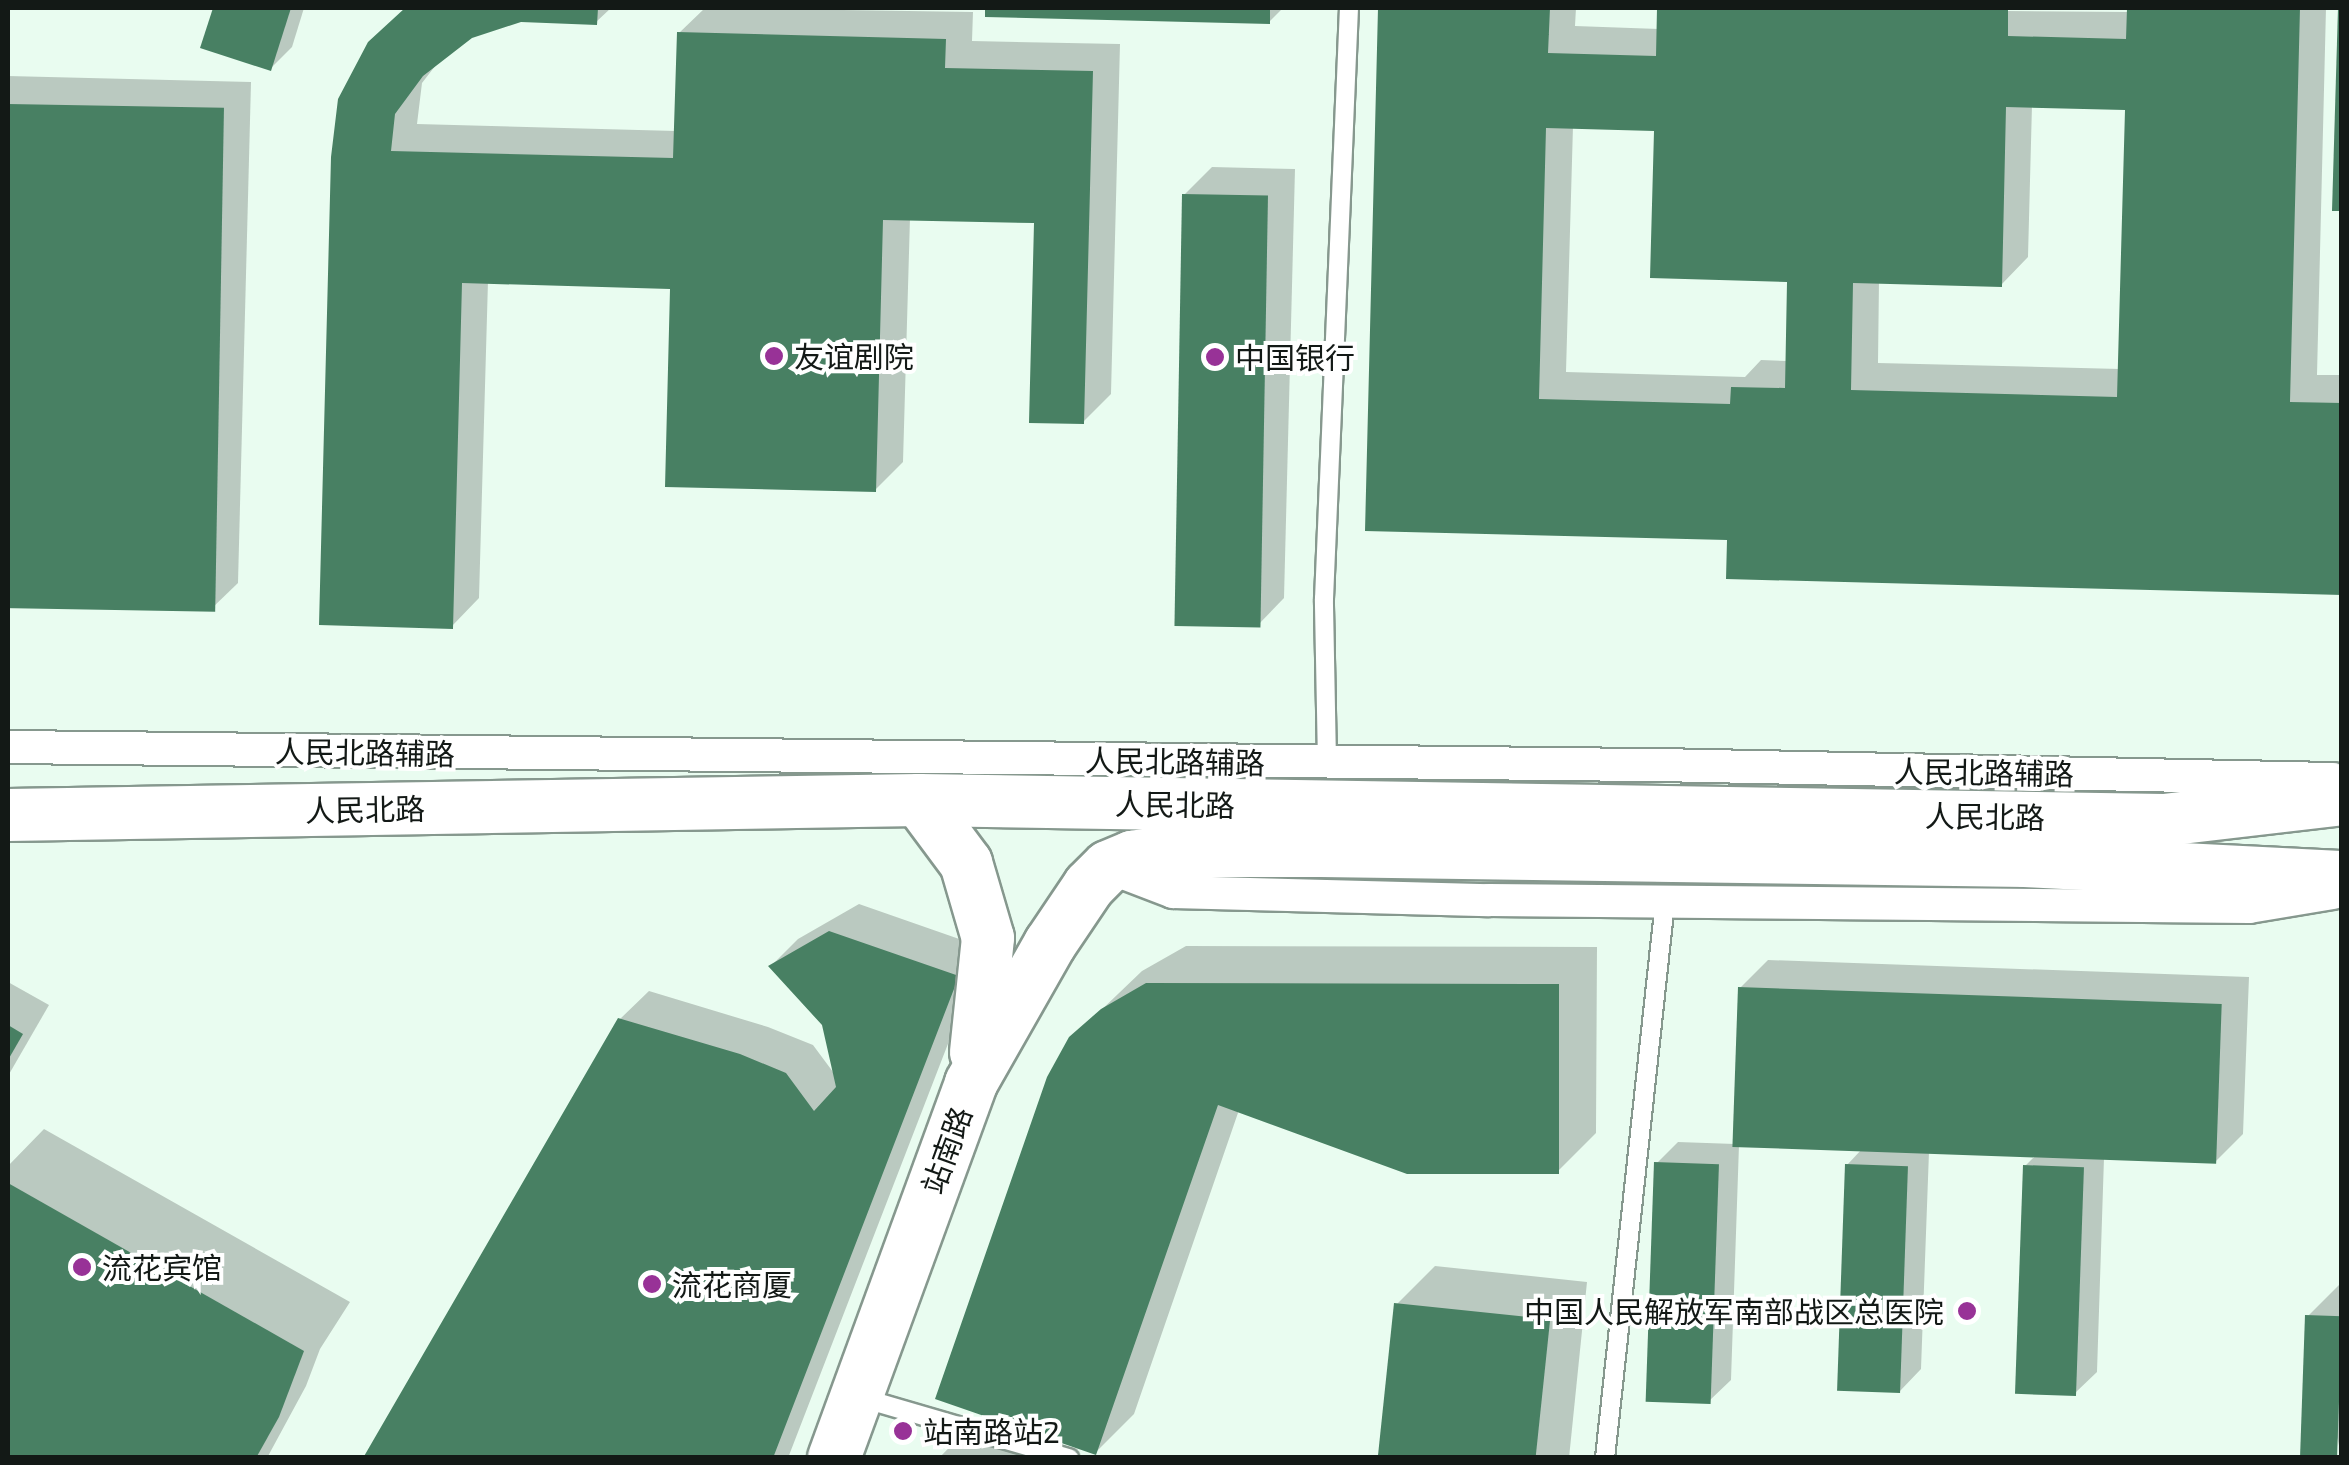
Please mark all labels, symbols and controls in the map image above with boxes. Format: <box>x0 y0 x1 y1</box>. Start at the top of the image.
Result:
place label: 友谊剧院 <box>794 338 914 374</box>
place label: 中国银行 <box>1235 339 1355 375</box>
marker: 友谊剧院 <box>763 345 785 367</box>
marker: 中国银行 <box>1204 346 1226 368</box>
street label: 人民北路辅路 <box>275 732 455 772</box>
street label: 人民北路辅路 <box>1085 741 1265 781</box>
street label: 人民北路辅路 <box>1894 752 2074 792</box>
street label: 人民北路 <box>1115 785 1235 823</box>
street label: 人民北路 <box>305 790 425 828</box>
street label: 人民北路 <box>1925 797 2045 835</box>
street label: 站南路 <box>914 1102 978 1198</box>
place label: 流花宾馆 <box>102 1249 222 1285</box>
marker: 流花宾馆 <box>71 1256 93 1278</box>
place label: 流花商厦 <box>672 1266 792 1302</box>
marker: 流花商厦 <box>641 1273 663 1295</box>
place label: 中国人民解放军南部战区总医院 <box>1524 1293 1944 1329</box>
marker: 中国人民解放军南部战区总医院 <box>1954 1298 1980 1324</box>
place label: 站南路站2 <box>923 1413 1060 1449</box>
marker: 站南路站2 <box>892 1420 914 1442</box>

